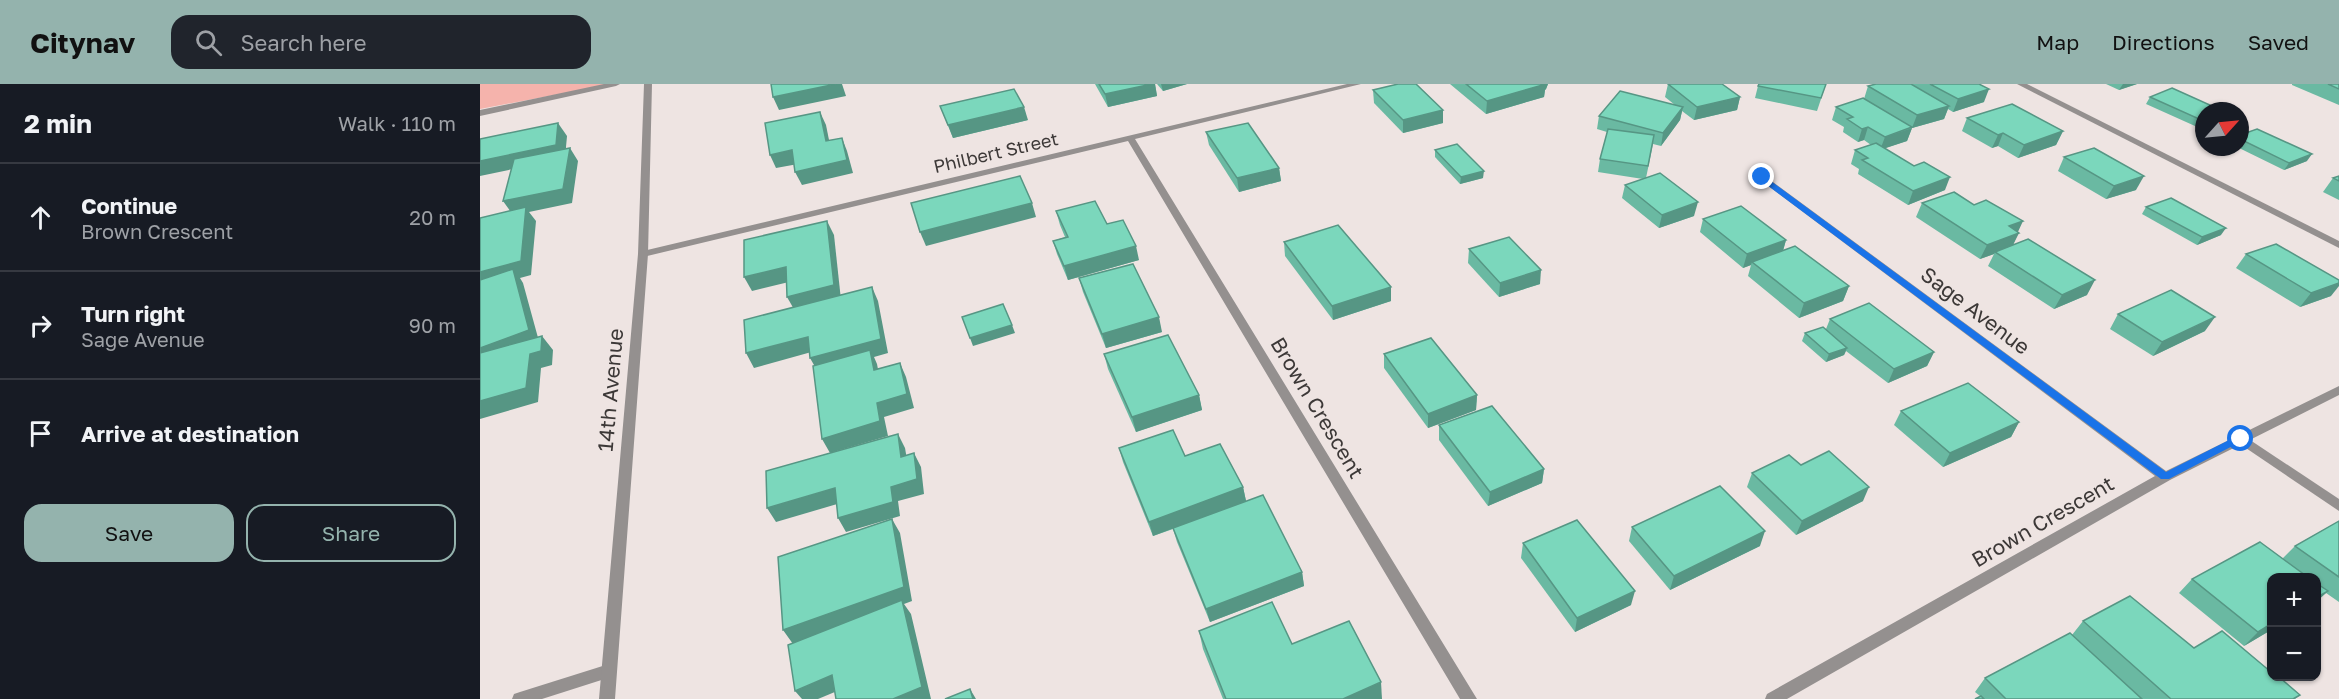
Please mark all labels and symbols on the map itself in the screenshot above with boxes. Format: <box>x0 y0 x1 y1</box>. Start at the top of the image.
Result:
north arrow <box>2195 102 2249 156</box>
street label: Philbert Street <box>931 127 1060 177</box>
route end <box>1748 163 1774 189</box>
street label: Sage Avenue <box>1916 261 2035 360</box>
street label: 14th Avenue <box>592 327 628 453</box>
street label: Brown Crescent <box>1266 332 1370 483</box>
route start <box>2227 425 2253 451</box>
street label: Brown Crescent <box>1967 470 2118 572</box>

